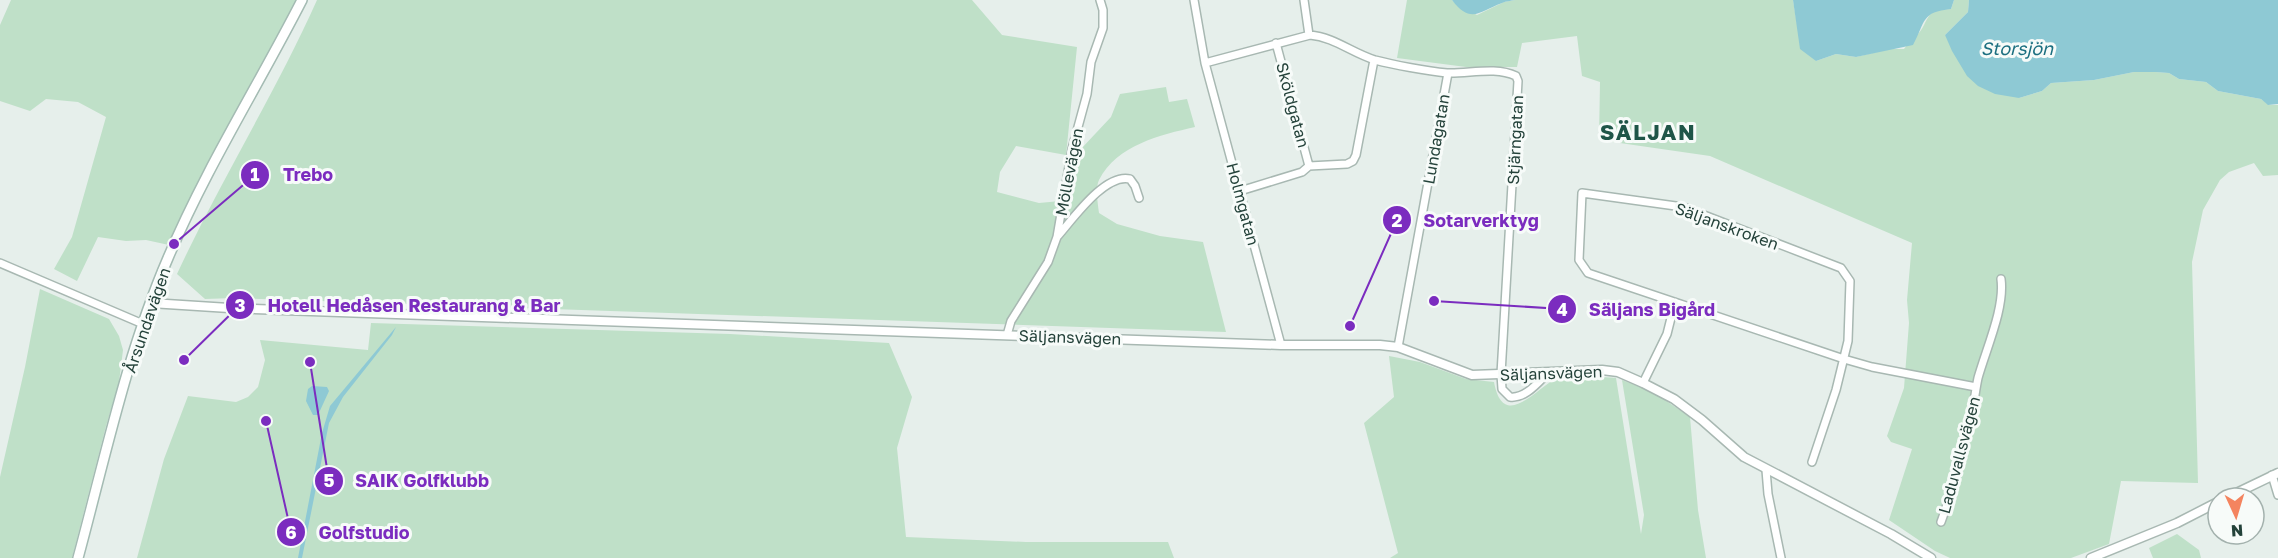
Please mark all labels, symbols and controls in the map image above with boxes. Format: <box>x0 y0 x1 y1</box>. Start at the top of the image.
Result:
water label: Storsjön <box>1981 37 2054 59</box>
street label: Sköldgatan <box>1272 60 1314 150</box>
street label: Lundagatan <box>1418 92 1454 186</box>
street label: Stjärngatan <box>1503 95 1527 185</box>
district label: SÄLJAN <box>1600 118 1696 145</box>
street label: Möllevägen <box>1051 126 1087 218</box>
callout: Trebo <box>240 157 345 193</box>
street label: Holmgatan <box>1222 160 1264 248</box>
text: 1 <box>250 163 260 185</box>
text: Trebo <box>283 163 333 185</box>
street label: Säljanskroken <box>1673 198 1781 254</box>
callout: Sotarverktyg <box>1382 202 1551 238</box>
text: 2 <box>1392 209 1403 231</box>
text: Sotarverktyg <box>1423 209 1539 231</box>
street label: Årsundavägen <box>120 265 174 375</box>
callout: Hotell Hedåsen Restaurang & Bar <box>225 287 572 323</box>
callout: Säljans Bigård <box>1547 291 1727 327</box>
text: 3 <box>235 294 246 316</box>
text: Hotell Hedåsen Restaurang & Bar <box>268 294 560 316</box>
text: 4 <box>1556 298 1568 320</box>
text: Säljans Bigård <box>1589 298 1715 320</box>
street label: Säljansvägen <box>1018 325 1122 349</box>
street label: Säljansvägen <box>1499 361 1603 385</box>
street label: Laduvallsvägen <box>1934 394 1984 516</box>
callout: SAIK Golfklubb <box>314 463 501 499</box>
text: 5 <box>324 469 335 491</box>
text: SAIK Golfklubb <box>355 469 489 491</box>
north arrow <box>2206 486 2266 546</box>
callout: Golfstudio <box>276 514 421 550</box>
text: 6 <box>285 521 297 543</box>
text: Golfstudio <box>319 521 410 543</box>
text: N <box>2230 521 2244 541</box>

